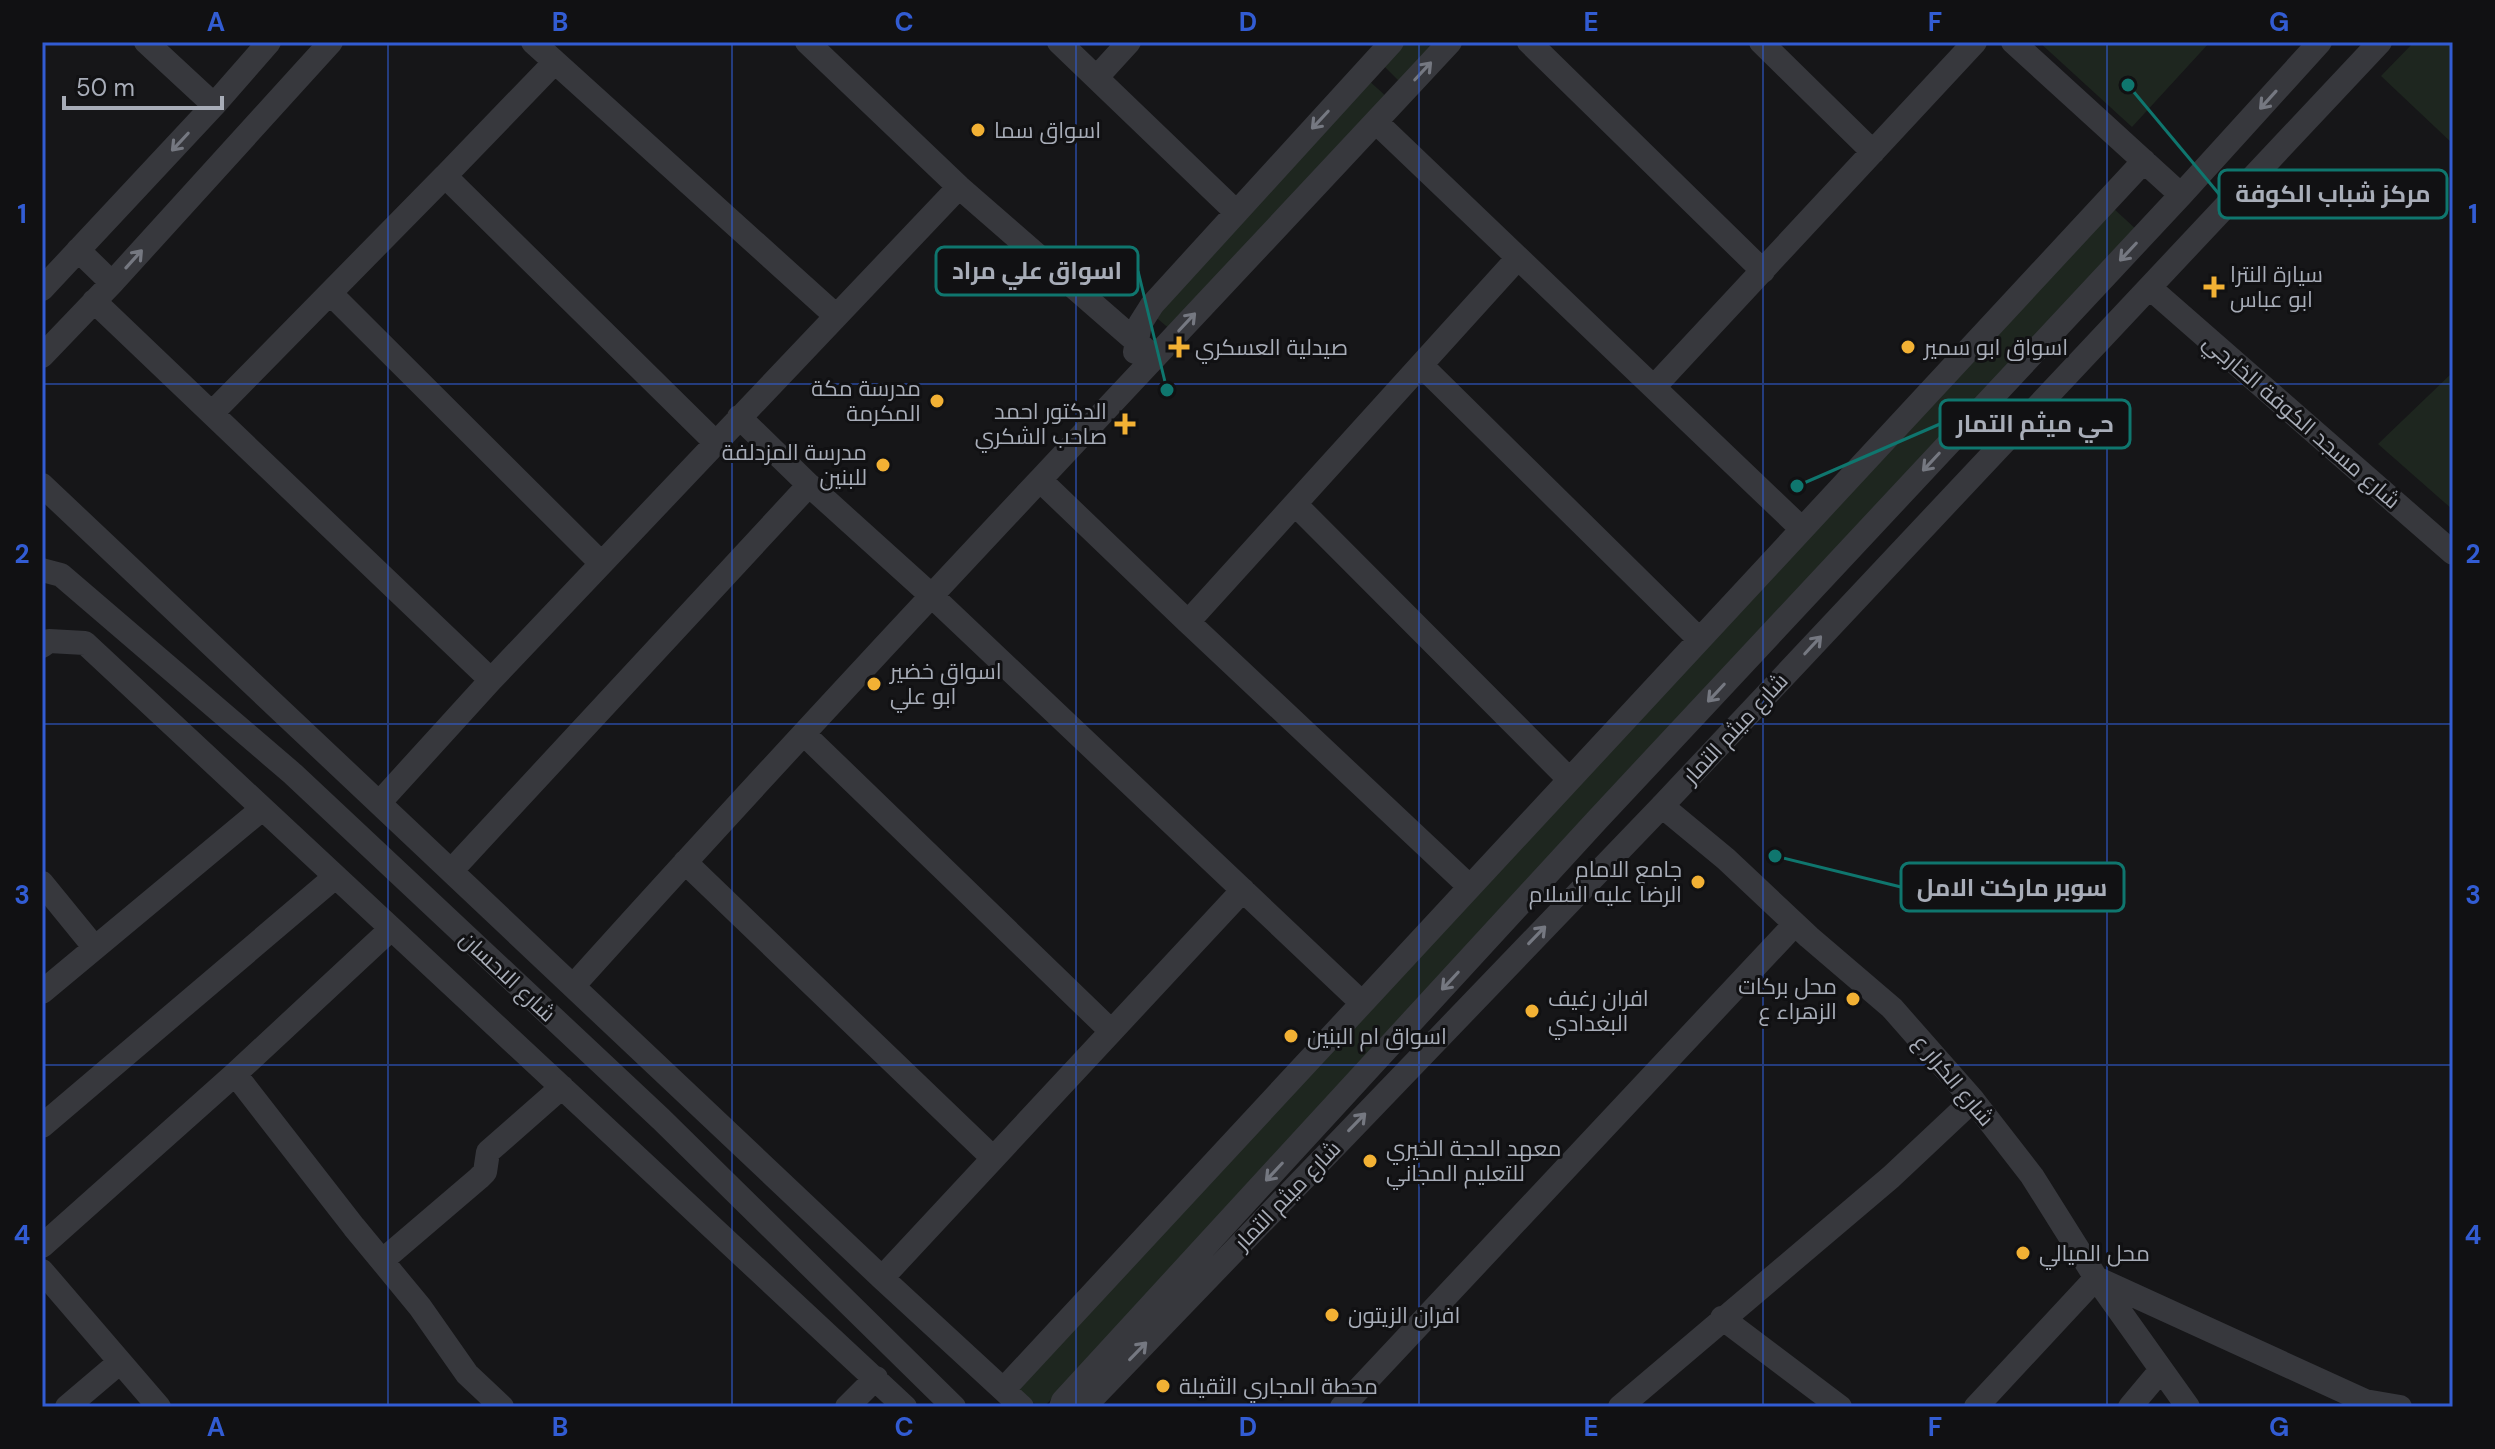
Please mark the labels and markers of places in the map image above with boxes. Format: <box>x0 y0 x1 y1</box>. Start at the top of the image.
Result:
place label: اسواق سما <box>994 116 1101 145</box>
marker: اسواق سما <box>969 121 987 139</box>
callout: مركز شباب الكوفة <box>2219 170 2447 218</box>
callout: اسواق علي مراد <box>936 247 1138 295</box>
place label: سيارة النترا ابو عباس <box>2230 260 2323 314</box>
marker: سيارة النترا ابو عباس <box>2205 278 2223 296</box>
place label: صيدلية العسكري <box>1195 333 1348 364</box>
place label: اسواق ابو سمير <box>1922 333 2068 362</box>
marker: صيدلية العسكري <box>1170 338 1188 356</box>
marker: اسواق ابو سمير <box>1899 338 1917 356</box>
place label: مدرسة مكة المكرمة <box>811 374 921 428</box>
marker: مدرسة مكة المكرمة <box>928 392 946 410</box>
place label: الدكتور احمد صاحب الشكري <box>975 397 1107 453</box>
callout: حي ميثم التمار <box>1940 400 2130 448</box>
marker: الدكتور احمد صاحب الشكري <box>1114 413 1136 435</box>
place label: مدرسة المزدلفة للبنين <box>722 438 867 492</box>
marker: مدرسة المزدلفة للبنين <box>874 456 892 474</box>
place label: اسواق خضير ابو علي <box>888 657 1002 713</box>
marker: اسواق خضير ابو علي <box>865 675 883 693</box>
place label: جامع الامام الرضا عليه السلام <box>1529 855 1682 910</box>
callout: سوبر ماركت الامل <box>1901 863 2124 911</box>
marker: جامع الامام الرضا عليه السلام <box>1689 873 1707 891</box>
place label: محل بركات الزهراء ع <box>1738 972 1837 1026</box>
place label: افران رغيف البغدادي <box>1548 984 1649 1040</box>
marker: محل بركات الزهراء ع <box>1844 990 1862 1008</box>
marker: افران رغيف البغدادي <box>1523 1002 1541 1020</box>
place label: اسواق ام البنين <box>1307 1022 1447 1052</box>
marker: اسواق ام البنين <box>1282 1027 1300 1045</box>
place label: معهد الحجة الخيري للتعليم المجاني <box>1386 1134 1561 1190</box>
marker: معهد الحجة الخيري للتعليم المجاني <box>1361 1152 1379 1170</box>
place label: محل الميالي <box>2039 1239 2150 1270</box>
marker: محل الميالي <box>2014 1244 2032 1262</box>
place label: افران الزيتون <box>1348 1301 1460 1330</box>
marker: افران الزيتون <box>1323 1306 1341 1324</box>
place label: محطة المجاري الثقيلة <box>1179 1372 1378 1403</box>
marker: محطة المجاري الثقيلة <box>1154 1377 1172 1395</box>

